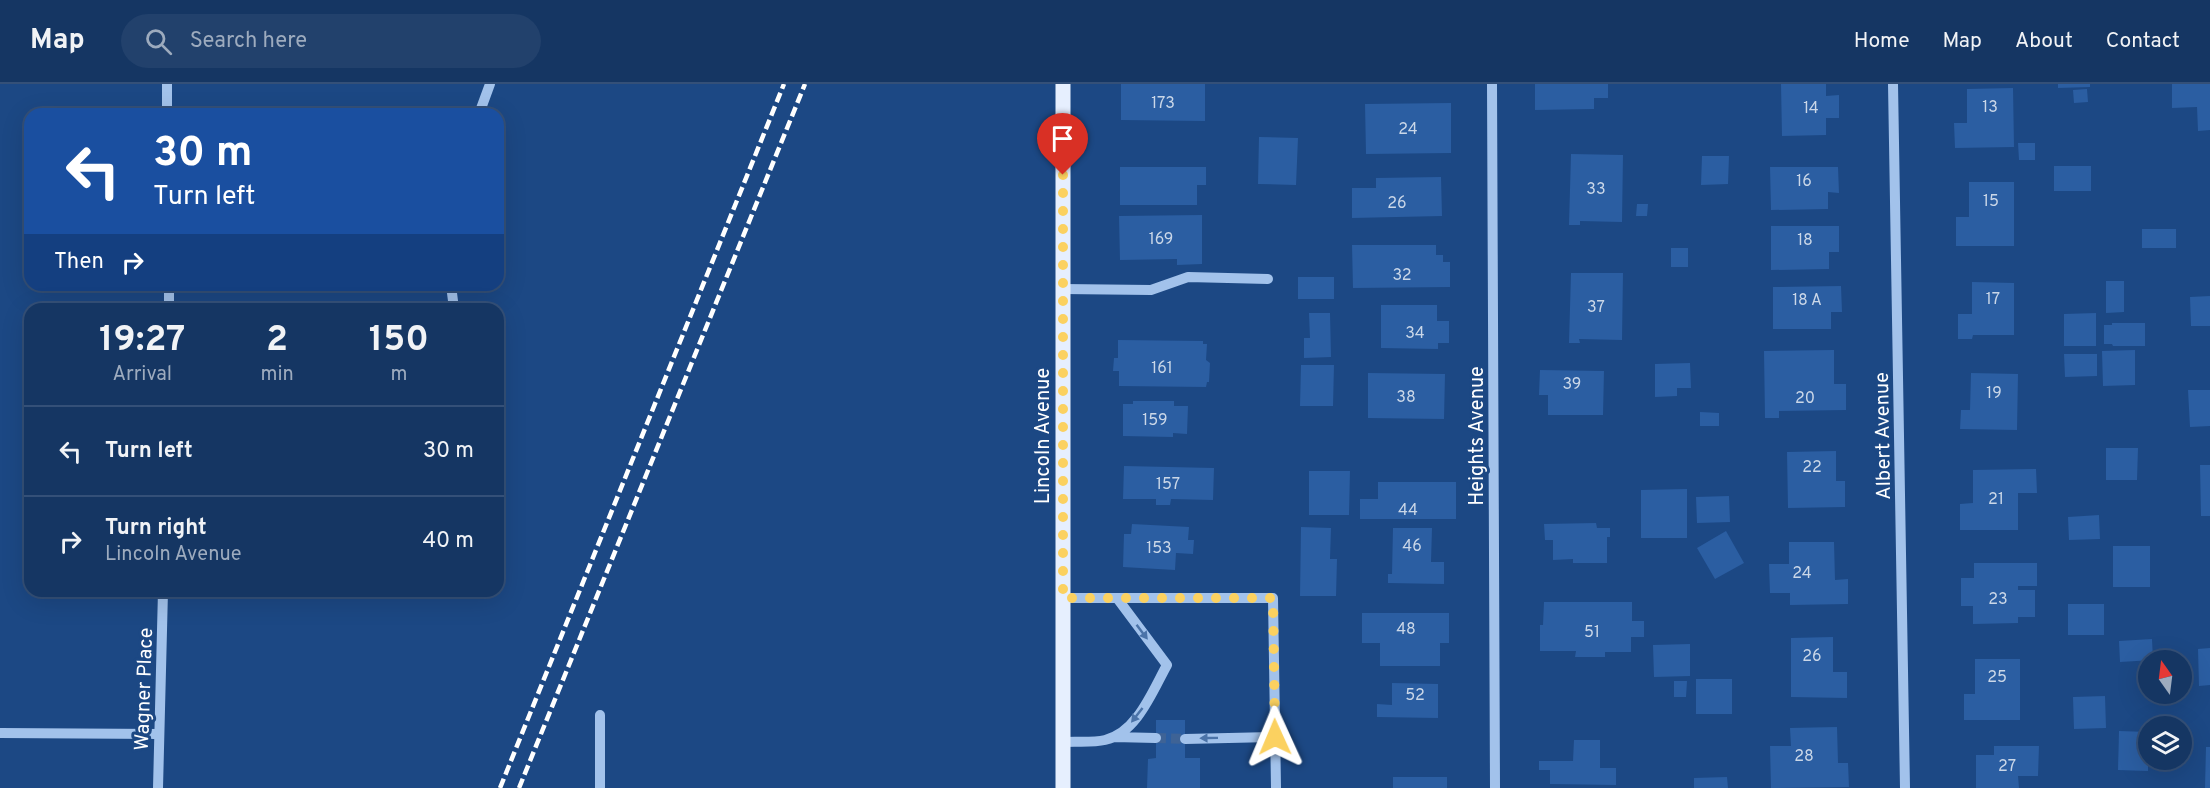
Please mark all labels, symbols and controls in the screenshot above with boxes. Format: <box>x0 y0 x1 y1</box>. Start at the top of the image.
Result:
search box <box>121 14 541 68</box>
text: Map <box>30 23 85 59</box>
icon: search <box>142 25 175 58</box>
text: Search here <box>190 28 307 55</box>
text: Home <box>1854 28 1910 55</box>
text: Map <box>1943 28 1982 55</box>
text: About <box>2015 28 2073 55</box>
text: Contact <box>2106 28 2180 55</box>
house number: 173 <box>1151 94 1175 114</box>
house number: 13 <box>1982 98 1998 118</box>
house number: 14 <box>1803 99 1819 119</box>
pin <box>1037 113 1088 175</box>
house number: 24 <box>1398 120 1418 140</box>
icon: arrive <box>1046 122 1079 155</box>
text: 30 m <box>153 128 252 181</box>
icon: left <box>54 132 132 210</box>
house number: 16 <box>1796 172 1812 192</box>
text: Turn left <box>153 180 255 214</box>
house number: 33 <box>1586 180 1606 200</box>
house number: 15 <box>1983 192 1999 212</box>
house number: 26 <box>1387 194 1407 214</box>
house number: 169 <box>1149 230 1173 250</box>
house number: 18 <box>1797 231 1813 251</box>
icon: right <box>116 246 149 279</box>
text: Then <box>54 249 104 276</box>
house number: 32 <box>1392 266 1412 286</box>
house number: 17 <box>1986 290 2000 310</box>
house number: 18 A <box>1792 291 1822 311</box>
house number: 37 <box>1587 298 1605 318</box>
text: 19:27 <box>99 318 185 364</box>
text: 2 <box>266 318 288 364</box>
text: 150 <box>369 318 429 364</box>
house number: 34 <box>1405 324 1425 344</box>
house number: 161 <box>1151 359 1173 379</box>
text: Arrival <box>112 362 172 388</box>
text: min <box>260 362 294 388</box>
text: m <box>390 362 407 388</box>
street label: Heights Avenue <box>1465 366 1491 506</box>
street label: Lincoln Avenue <box>1031 368 1057 504</box>
street label: Albert Avenue <box>1870 372 1898 500</box>
house number: 39 <box>1563 375 1581 395</box>
house number: 19 <box>1986 384 2002 404</box>
house number: 38 <box>1396 388 1416 408</box>
house number: 20 <box>1795 389 1815 409</box>
house number: 159 <box>1142 411 1168 431</box>
icon: left <box>54 435 87 468</box>
text: Turn left <box>105 438 193 465</box>
text: 30 m <box>423 438 474 465</box>
house number: 22 <box>1802 458 1822 478</box>
house number: 157 <box>1156 475 1180 495</box>
house number: 21 <box>1988 490 2004 510</box>
house number: 44 <box>1398 501 1418 521</box>
text: Turn right <box>105 515 207 542</box>
icon: right <box>54 525 87 558</box>
text: 40 m <box>422 528 474 555</box>
house number: 46 <box>1402 537 1422 557</box>
house number: 153 <box>1146 539 1172 559</box>
text: Lincoln Avenue <box>105 542 241 568</box>
house number: 24 <box>1792 564 1812 584</box>
house number: 23 <box>1988 590 2008 610</box>
house number: 48 <box>1396 620 1416 640</box>
house number: 51 <box>1584 623 1600 643</box>
one-way arrow <box>1135 624 1147 639</box>
street label: Wagner Place <box>130 627 160 751</box>
house number: 26 <box>1802 647 1822 667</box>
north arrow <box>2138 650 2192 704</box>
map controls <box>2138 650 2192 770</box>
house number: 25 <box>1987 668 2007 688</box>
house number: 52 <box>1405 686 1425 706</box>
position arrow <box>1243 705 1307 769</box>
one-way arrow <box>1130 707 1143 723</box>
button: layers <box>2138 716 2192 770</box>
one-way arrow <box>1199 733 1218 743</box>
house number: 28 <box>1794 747 1814 767</box>
house number: 27 <box>1998 757 2016 777</box>

